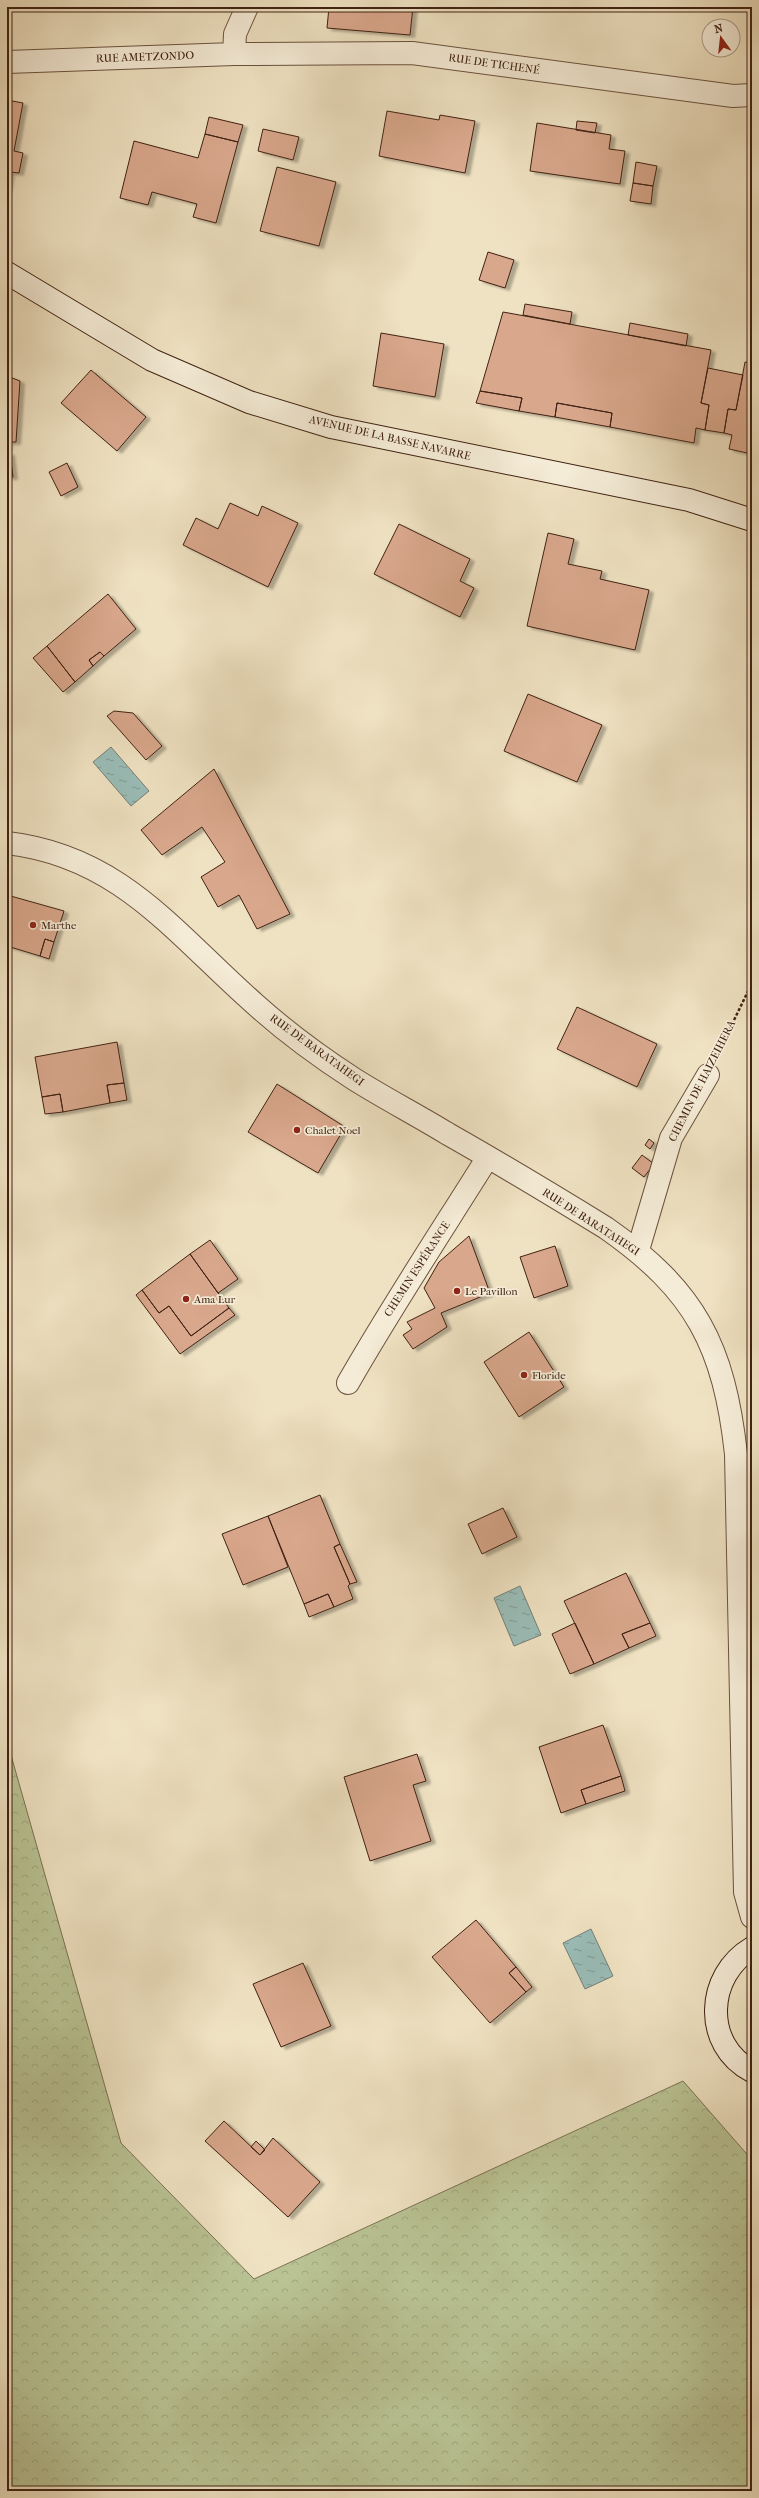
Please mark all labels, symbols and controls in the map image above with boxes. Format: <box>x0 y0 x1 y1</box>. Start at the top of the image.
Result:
north arrow <box>701 18 741 58</box>
text: N <box>713 21 725 36</box>
street label: RUE AMETZONDO <box>96 49 195 65</box>
street label: RUE DE TICHENÉ <box>448 51 541 77</box>
street label: AVENUE DE LA BASSE NAVARRE <box>307 413 472 463</box>
place label: Marthe <box>41 919 77 932</box>
marker: Marthe <box>28 920 38 930</box>
street label: RUE DE BARATAHEGI <box>267 1011 367 1089</box>
street label: CHEMIN DE HAIZEIHERA <box>666 1017 739 1144</box>
place label: Chalet Noel <box>305 1124 361 1137</box>
marker: Chalet Noel <box>292 1125 302 1135</box>
street label: RUE DE BARATAHEGI <box>540 1186 643 1259</box>
street label: CHEMIN ESPÉRANCE <box>381 1219 453 1319</box>
place label: Le Pavillon <box>465 1285 518 1298</box>
marker: Le Pavillon <box>452 1286 462 1296</box>
place label: Ama Lur <box>193 1293 236 1306</box>
marker: Ama Lur <box>181 1294 191 1304</box>
place label: Floride <box>532 1369 566 1382</box>
marker: Floride <box>519 1370 529 1380</box>

